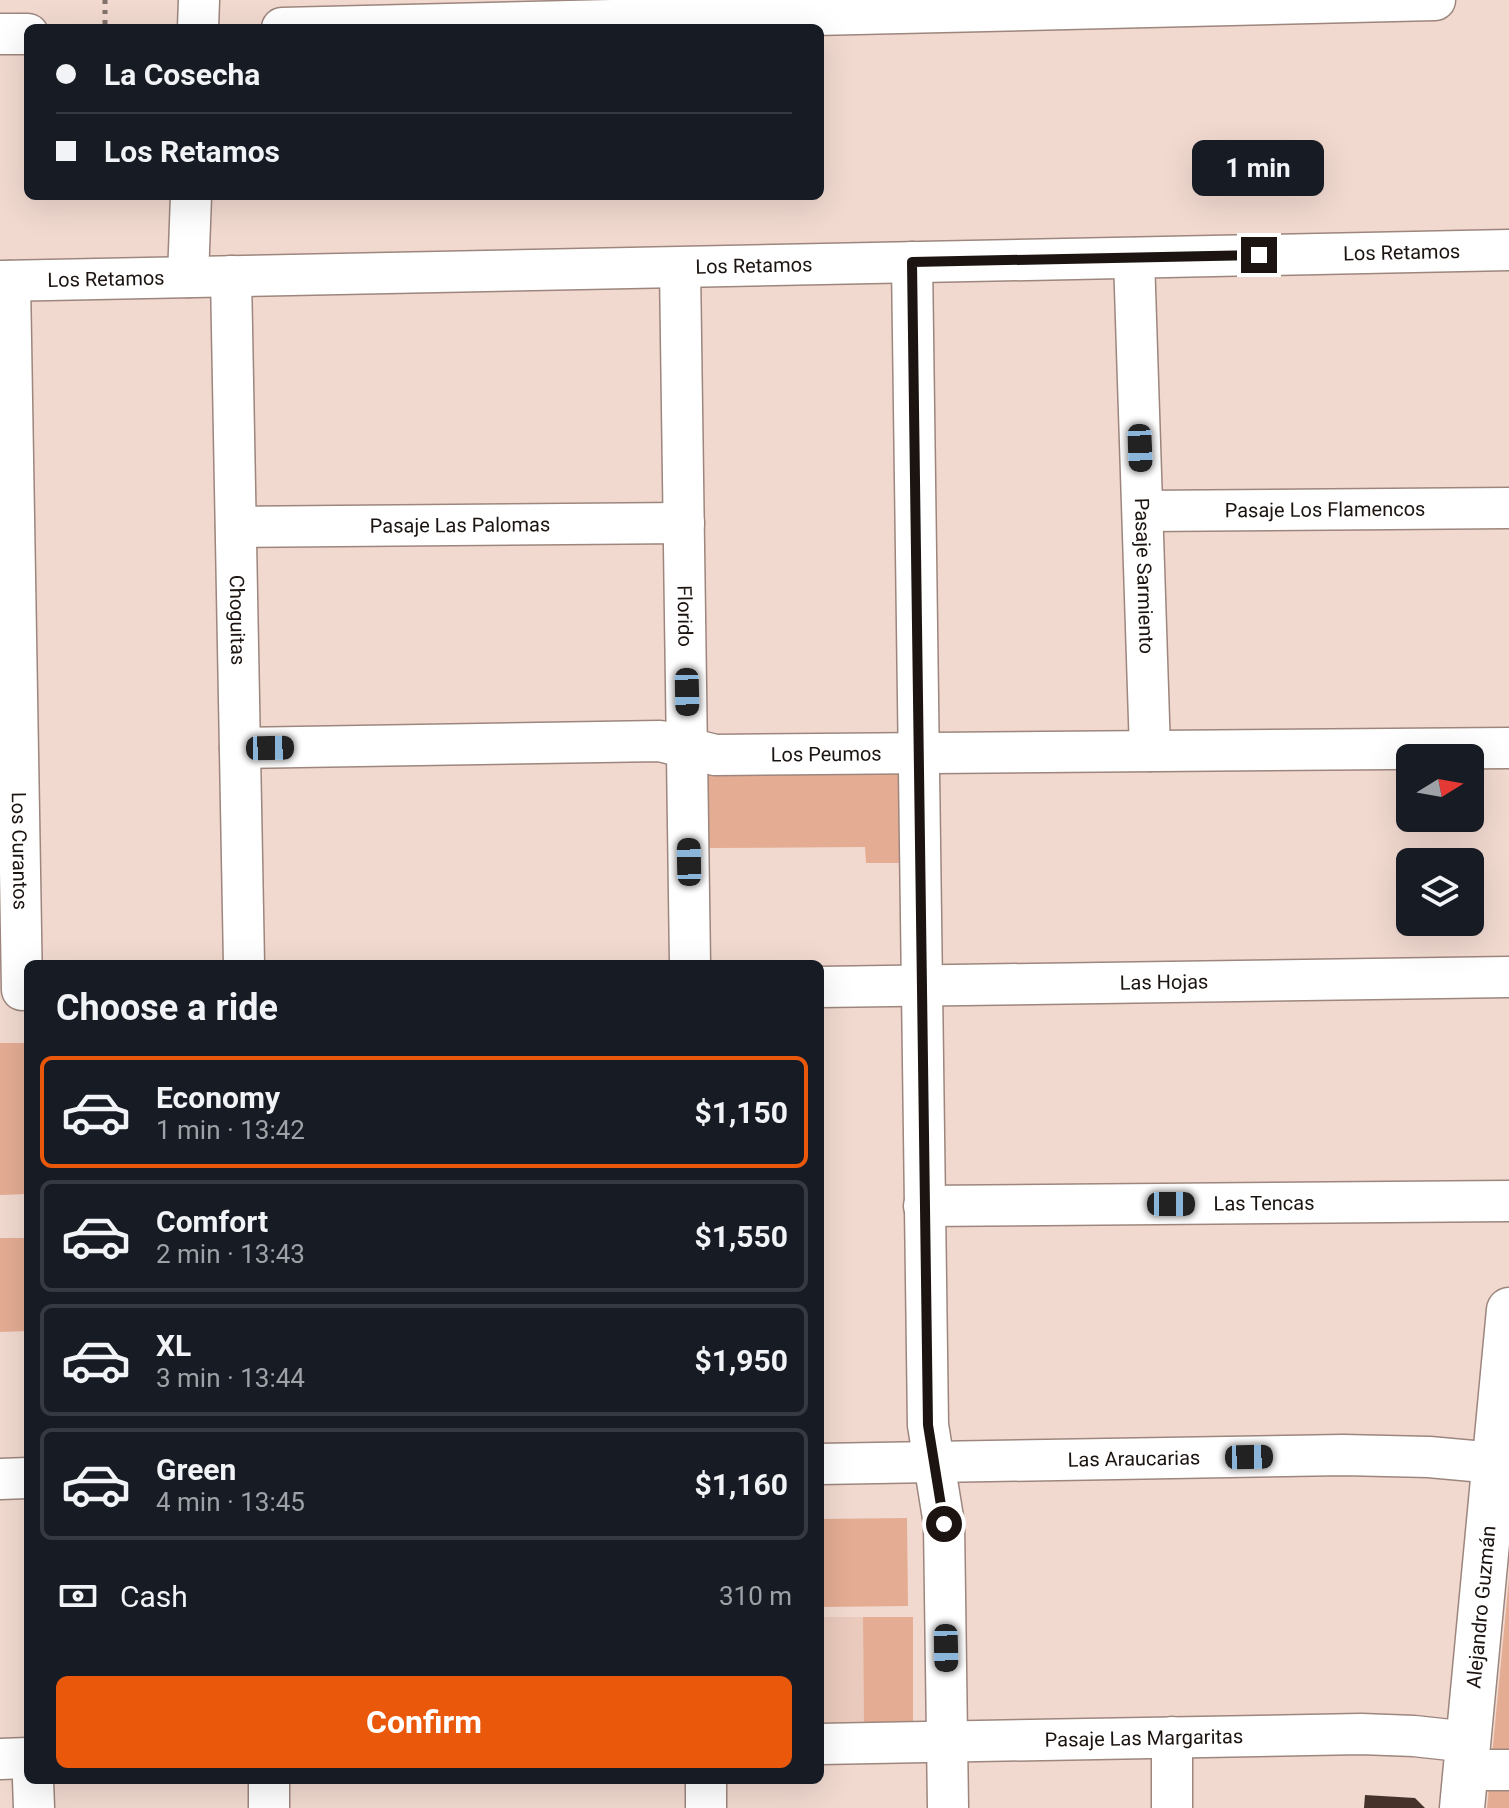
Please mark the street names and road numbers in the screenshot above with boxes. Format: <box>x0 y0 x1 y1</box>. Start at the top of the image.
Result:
street label: Los Retamos <box>1343 239 1461 265</box>
street label: Los Retamos <box>695 252 813 279</box>
street label: Los Retamos <box>47 266 165 292</box>
street label: Pasaje Sarmiento <box>1130 497 1159 654</box>
street label: Pasaje Los Flamencos <box>1225 497 1425 522</box>
street label: Pasaje Las Palomas <box>370 512 550 538</box>
street label: Choguitas <box>225 575 250 665</box>
street label: Florido <box>673 585 697 647</box>
street label: Los Peumos <box>771 742 882 767</box>
street label: Los Curantos <box>7 792 33 910</box>
street label: Las Hojas <box>1119 969 1208 995</box>
street label: Las Tencas <box>1213 1191 1315 1216</box>
street label: Las Araucarias <box>1067 1445 1200 1472</box>
street label: Alejandro Guzmán <box>1461 1524 1501 1689</box>
street label: Pasaje Las Margaritas <box>1045 1724 1243 1752</box>

